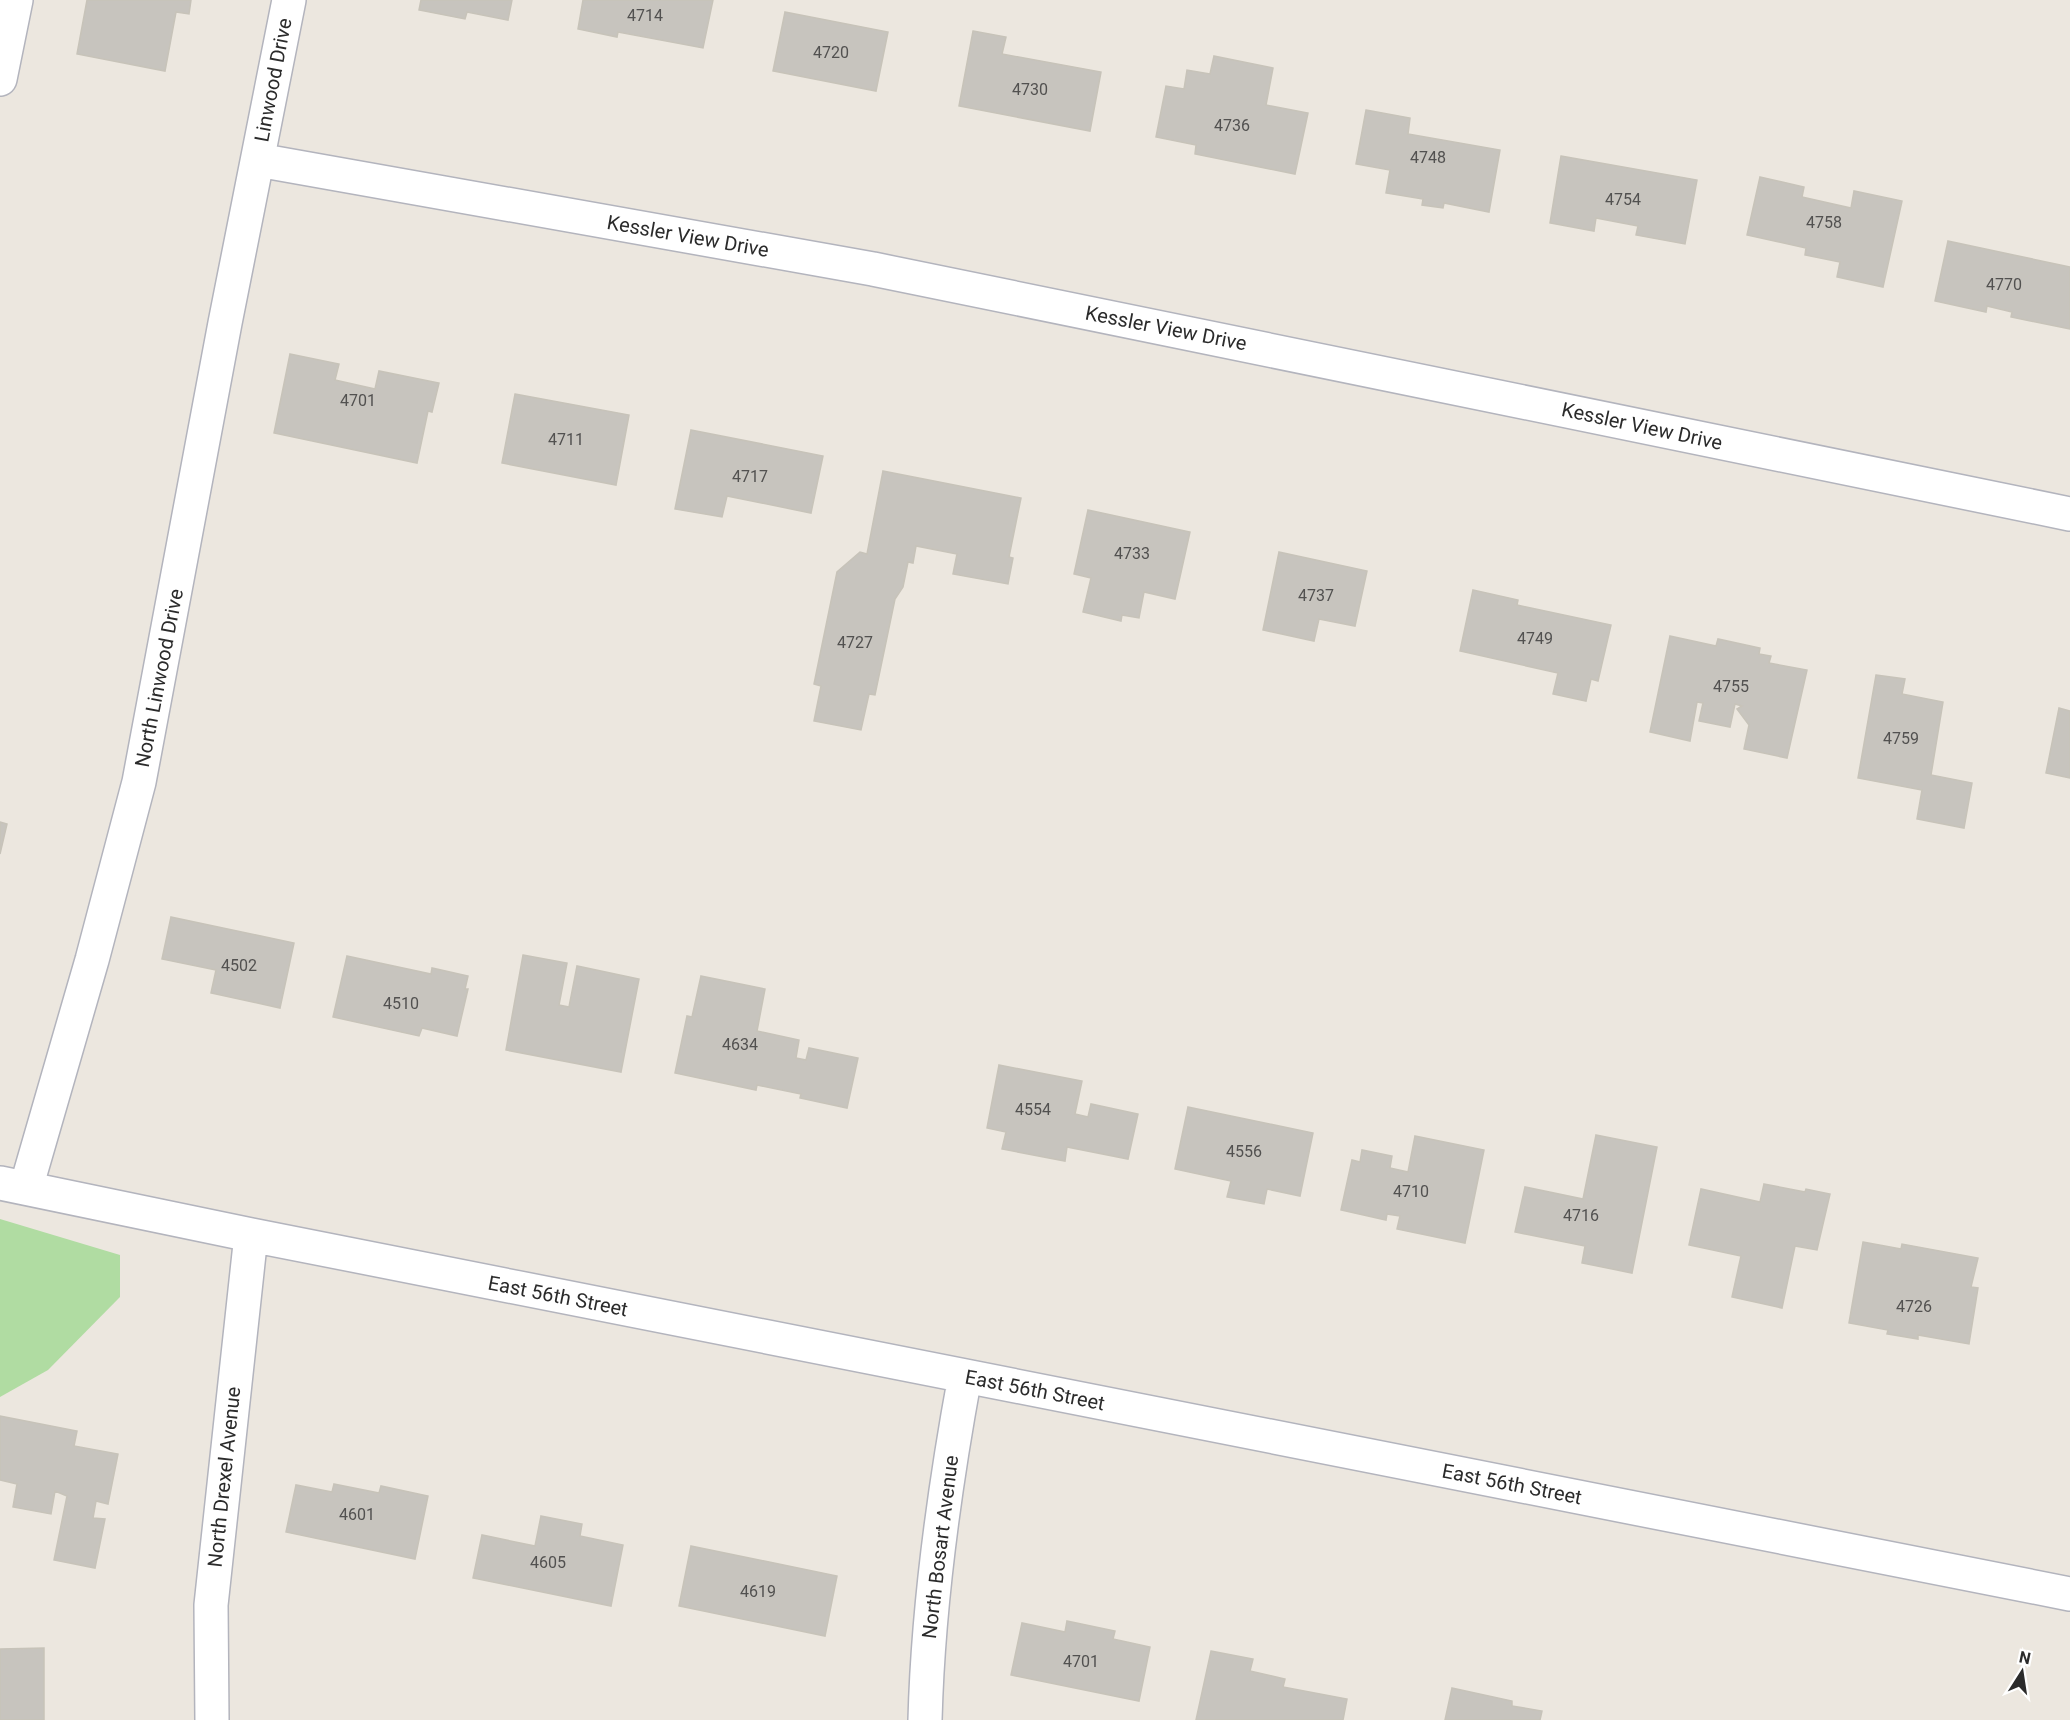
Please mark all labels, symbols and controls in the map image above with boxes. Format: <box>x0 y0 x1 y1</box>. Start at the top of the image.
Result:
house number: 4714 <box>627 6 663 25</box>
street label: Linwood Drive <box>249 16 297 144</box>
house number: 4720 <box>813 43 849 62</box>
house number: 4730 <box>1012 80 1048 99</box>
house number: 4736 <box>1214 116 1250 135</box>
house number: 4748 <box>1410 148 1446 167</box>
house number: 4754 <box>1605 190 1641 209</box>
street label: Kessler View Drive <box>605 210 771 262</box>
house number: 4758 <box>1806 213 1842 232</box>
house number: 4770 <box>1986 275 2022 294</box>
street label: Kessler View Drive <box>1083 301 1249 355</box>
house number: 4701 <box>340 391 376 410</box>
street label: Kessler View Drive <box>1559 397 1725 455</box>
house number: 4711 <box>548 430 584 449</box>
house number: 4717 <box>732 467 768 486</box>
house number: 4733 <box>1114 544 1150 563</box>
house number: 4737 <box>1298 586 1334 605</box>
street label: North Linwood Drive <box>130 587 188 769</box>
house number: 4749 <box>1517 629 1553 648</box>
house number: 4727 <box>837 633 873 652</box>
house number: 4755 <box>1713 677 1749 696</box>
house number: 4759 <box>1883 729 1919 748</box>
house number: 4502 <box>221 956 257 975</box>
house number: 4510 <box>383 994 419 1013</box>
house number: 4634 <box>722 1035 758 1054</box>
house number: 4554 <box>1015 1100 1051 1119</box>
house number: 4556 <box>1226 1142 1262 1161</box>
house number: 4710 <box>1393 1182 1429 1201</box>
house number: 4716 <box>1563 1206 1599 1225</box>
street label: East 56th Street <box>486 1271 630 1321</box>
house number: 4726 <box>1896 1297 1932 1316</box>
street label: East 56th Street <box>963 1365 1107 1415</box>
street label: North Drexel Avenue <box>203 1386 245 1568</box>
street label: North Bosart Avenue <box>917 1454 963 1640</box>
street label: East 56th Street <box>1440 1459 1584 1509</box>
house number: 4601 <box>339 1505 375 1524</box>
house number: 4605 <box>530 1553 566 1572</box>
house number: 4619 <box>740 1582 776 1601</box>
north arrow <box>1992 1642 2052 1702</box>
text: N <box>2018 1647 2033 1668</box>
house number: 4701 <box>1063 1652 1099 1671</box>

